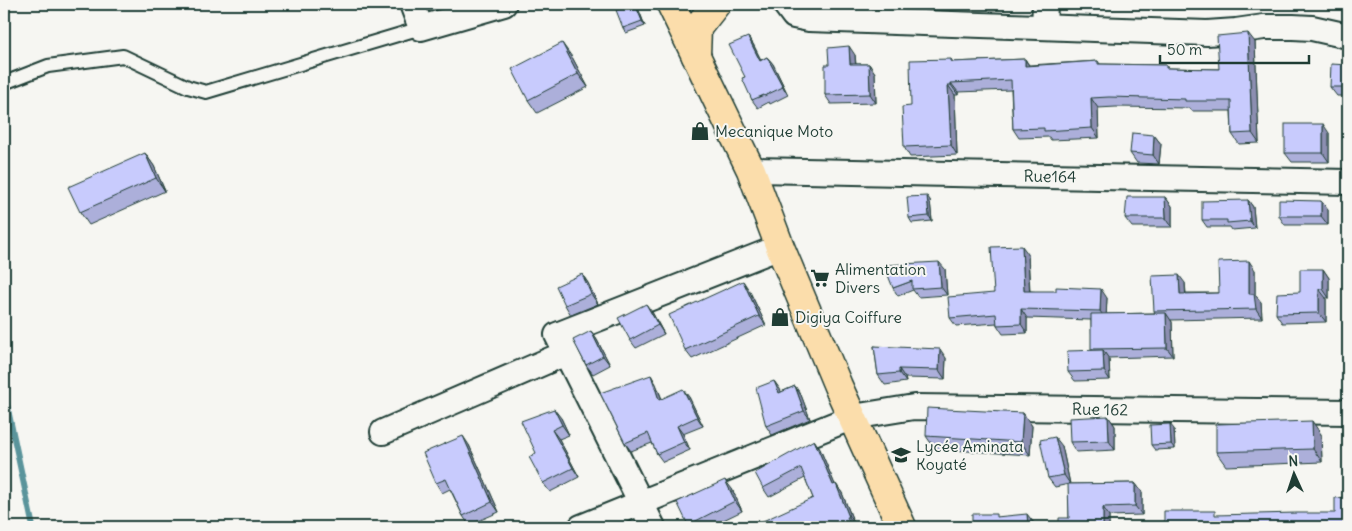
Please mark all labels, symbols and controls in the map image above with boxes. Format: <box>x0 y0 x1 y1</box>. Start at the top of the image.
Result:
scale bar <box>1160 32 1308 64</box>
text: 50 m <box>1167 40 1202 59</box>
shop icon: Mecanique Moto <box>689 120 711 142</box>
place label: Mecanique Moto <box>715 121 833 141</box>
street label: Rue164 <box>1023 166 1077 186</box>
place label: Alimentation Divers <box>835 259 926 297</box>
supermarket icon: Alimentation Divers <box>809 267 831 289</box>
shop icon: Digiya Coiffure <box>769 306 791 328</box>
place label: Digiya Coiffure <box>795 307 902 327</box>
street label: Rue 162 <box>1072 399 1128 419</box>
place label: Lycée Aminata Koyaté <box>916 436 1023 474</box>
school or university icon: Lycée Aminata Koyaté <box>890 444 912 466</box>
north arrow <box>1270 448 1320 498</box>
text: N <box>1288 452 1299 470</box>

